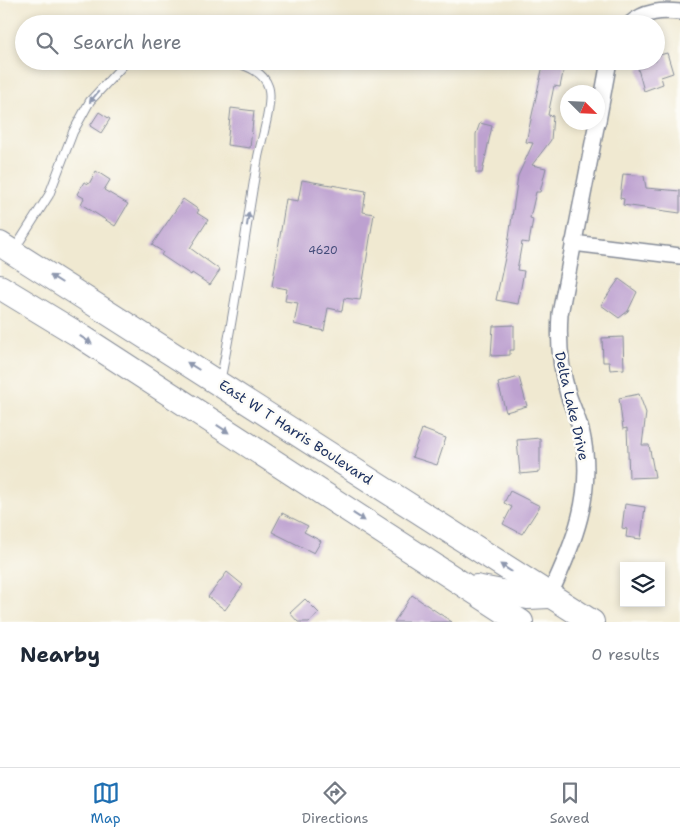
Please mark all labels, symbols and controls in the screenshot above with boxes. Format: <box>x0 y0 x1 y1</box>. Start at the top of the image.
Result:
search box <box>15 15 665 70</box>
icon: search <box>33 29 61 57</box>
text: Search here <box>73 30 182 55</box>
north arrow <box>560 85 605 130</box>
one-way arrow <box>88 90 99 103</box>
one-way arrow <box>244 211 252 227</box>
house number: 4620 <box>308 243 338 258</box>
one-way arrow <box>49 275 63 284</box>
one-way arrow <box>79 336 93 345</box>
street label: Delta Lake Drive <box>551 350 593 462</box>
one-way arrow <box>187 361 200 371</box>
street label: East W T Harris Boulevard <box>216 375 376 489</box>
one-way arrow <box>216 424 229 433</box>
one-way arrow <box>352 512 366 522</box>
map controls <box>620 562 665 607</box>
button: layers <box>620 562 665 607</box>
one-way arrow <box>500 563 513 573</box>
text: Nearby <box>20 641 100 669</box>
text: 0 results <box>591 644 660 665</box>
tab: Map <box>91 779 121 827</box>
tab: Directions <box>302 779 368 827</box>
tab: Saved <box>550 779 589 827</box>

